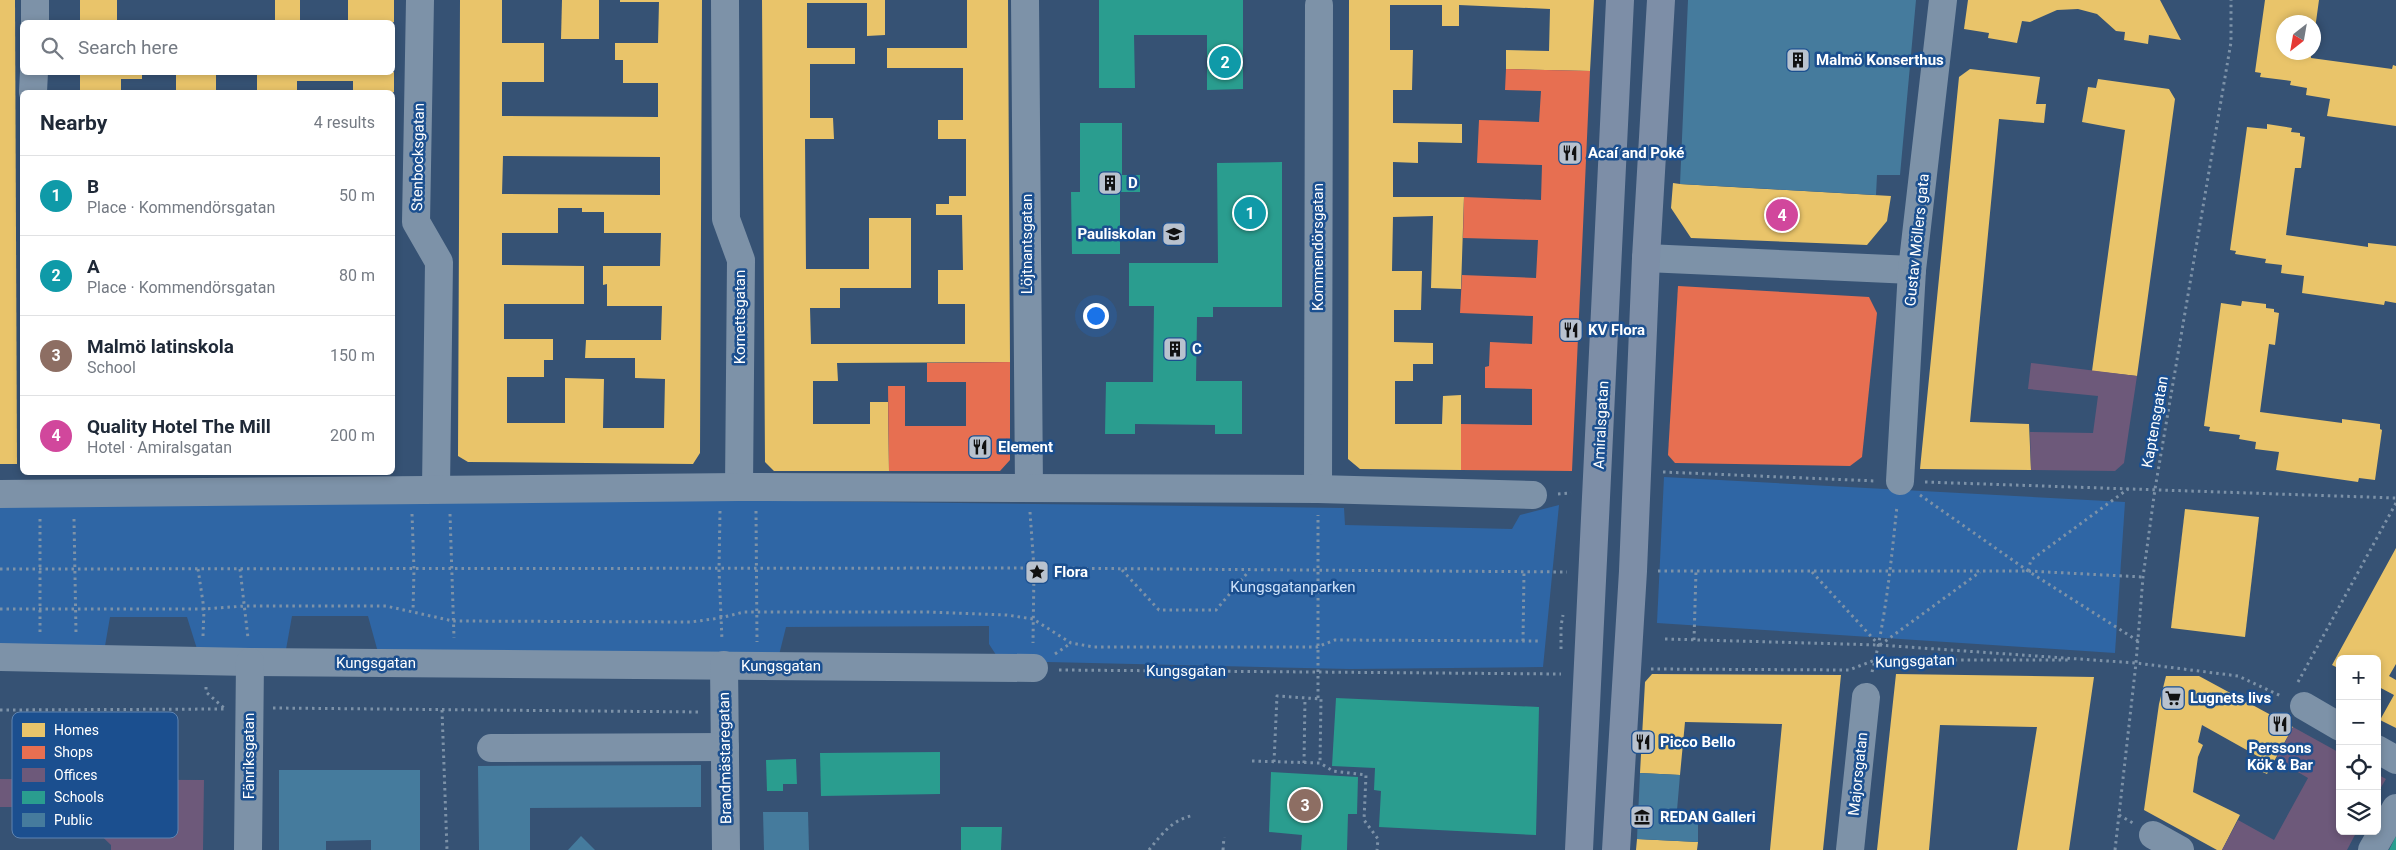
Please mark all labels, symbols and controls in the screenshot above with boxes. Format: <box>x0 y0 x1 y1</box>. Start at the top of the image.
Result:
north arrow <box>2276 15 2321 60</box>
search box <box>20 20 395 75</box>
icon: search <box>38 34 66 62</box>
text: Search here <box>78 36 178 59</box>
pin: 2 <box>1209 43 1241 81</box>
building icon: Malmö Konserthus <box>1785 47 1811 73</box>
place label: Malmö Konserthus <box>1816 51 1944 69</box>
street label: Stenbocksgatan <box>408 103 428 211</box>
text: Nearby <box>40 111 107 135</box>
text: 4 results <box>314 113 375 132</box>
restaurant icon: Acaí and Poké <box>1557 140 1583 166</box>
place label: Acaí and Poké <box>1588 144 1684 162</box>
building icon: D <box>1097 170 1123 196</box>
street label: Gustav Möllers gata <box>1901 173 1933 307</box>
place label: D <box>1128 174 1138 192</box>
text: B <box>87 175 99 198</box>
street label: Kommendörsgatan <box>1309 183 1327 311</box>
text: 1 <box>51 186 61 205</box>
text: 50 m <box>339 186 375 205</box>
street label: Löjtnantsgatan <box>1018 194 1036 294</box>
pin: 1 <box>1234 194 1266 232</box>
pin: 4 <box>1766 196 1798 234</box>
text: Place · Kommendörsgatan <box>87 198 275 217</box>
school or university icon: Pauliskolan <box>1161 221 1187 247</box>
place label: Pauliskolan <box>1077 225 1156 243</box>
text: A <box>87 255 100 278</box>
text: 2 <box>51 266 61 285</box>
text: 80 m <box>339 266 375 285</box>
street label: Kornettsgatan <box>731 270 749 364</box>
text: Place · Kommendörsgatan <box>87 278 275 297</box>
your location <box>1083 303 1109 329</box>
restaurant icon: KV Flora <box>1558 317 1584 343</box>
place label: KV Flora <box>1588 321 1645 339</box>
text: Malmö latinskola <box>87 335 234 358</box>
building icon: C <box>1162 336 1188 362</box>
place label: C <box>1192 340 1202 358</box>
text: 3 <box>51 346 61 365</box>
text: 150 m <box>330 346 375 365</box>
text: School <box>87 358 136 377</box>
street label: Kaptensgatan <box>2138 375 2172 469</box>
street label: Amiralsgatan <box>1590 380 1612 470</box>
text: Quality Hotel The Mill <box>87 415 271 438</box>
text: 4 <box>51 426 61 445</box>
text: 200 m <box>330 426 375 445</box>
restaurant icon: Element <box>967 434 993 460</box>
text: Hotel · Amiralsgatan <box>87 438 232 457</box>
place label: Element <box>998 438 1053 456</box>
place icon: Flora <box>1024 559 1050 585</box>
place label: Flora <box>1054 563 1088 581</box>
park label: Kungsgatanparken <box>1230 578 1356 596</box>
street label: Kungsgatan <box>1875 651 1955 671</box>
street label: Kungsgatan <box>336 654 416 672</box>
map controls <box>2336 655 2381 835</box>
button: + <box>2336 655 2381 700</box>
street label: Kungsgatan <box>741 657 821 675</box>
street label: Kungsgatan <box>1146 662 1226 680</box>
supermarket icon: Lugnets livs <box>2160 685 2186 711</box>
place label: Lugnets livs <box>2190 689 2271 707</box>
street label: Brandmästaregatan <box>715 692 735 824</box>
button: − <box>2336 700 2381 745</box>
restaurant icon: Perssons Kök & Bar <box>2267 711 2293 737</box>
legend <box>12 712 178 838</box>
street label: Fänriksgatan <box>240 713 258 799</box>
text: Homes <box>54 722 99 738</box>
restaurant icon: Picco Bello <box>1630 729 1656 755</box>
street label: Majorsgatan <box>1845 731 1871 817</box>
place label: Picco Bello <box>1660 733 1736 751</box>
place label: Perssons Kök & Bar <box>2247 739 2314 774</box>
text: Shops <box>54 744 93 760</box>
button: locate <box>2336 745 2381 790</box>
text: Offices <box>54 767 98 783</box>
pin: 3 <box>1289 786 1321 824</box>
text: Schools <box>54 789 104 805</box>
button: layers <box>2336 790 2381 835</box>
museum icon: REDAN Galleri <box>1629 804 1655 830</box>
place label: REDAN Galleri <box>1660 808 1756 826</box>
text: Public <box>54 812 93 828</box>

